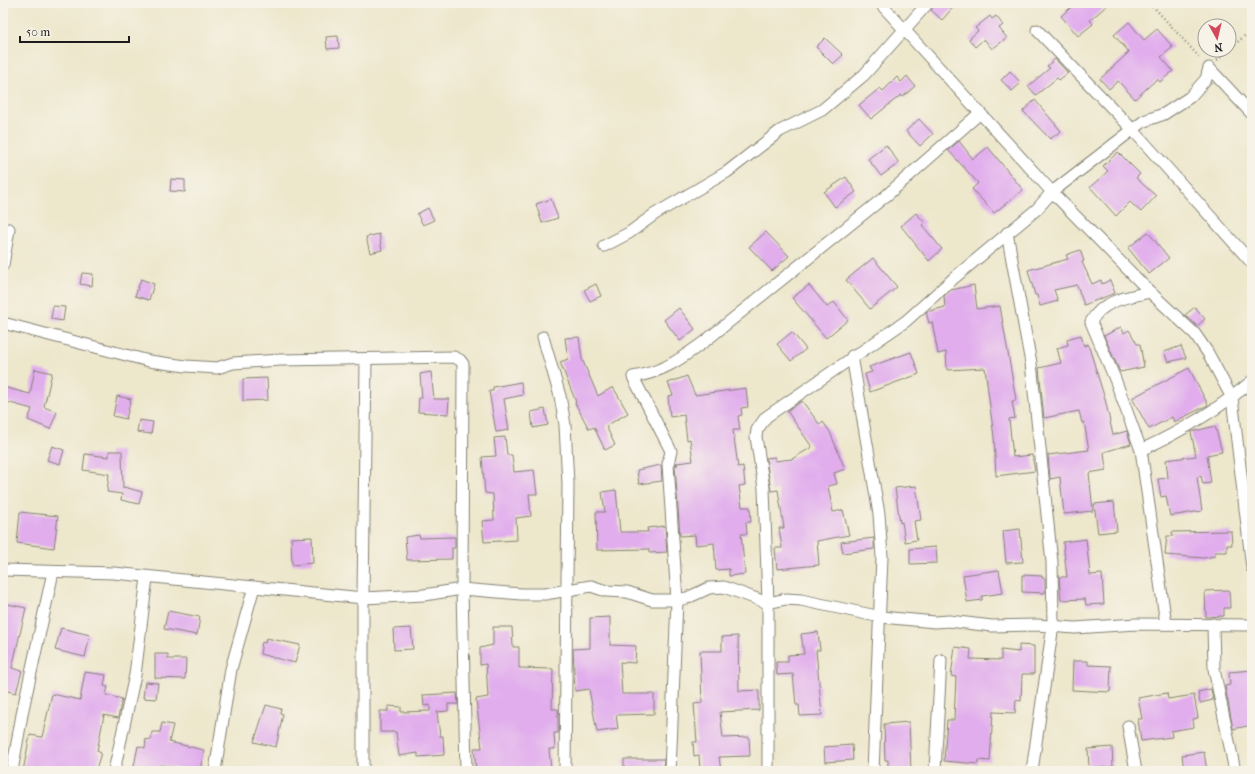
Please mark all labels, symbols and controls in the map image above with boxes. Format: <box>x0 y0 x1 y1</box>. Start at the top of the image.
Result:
scale bar <box>20 18 129 44</box>
north arrow <box>1197 18 1237 58</box>
text: 50 m <box>26 25 50 39</box>
text: N <box>1213 40 1223 55</box>

